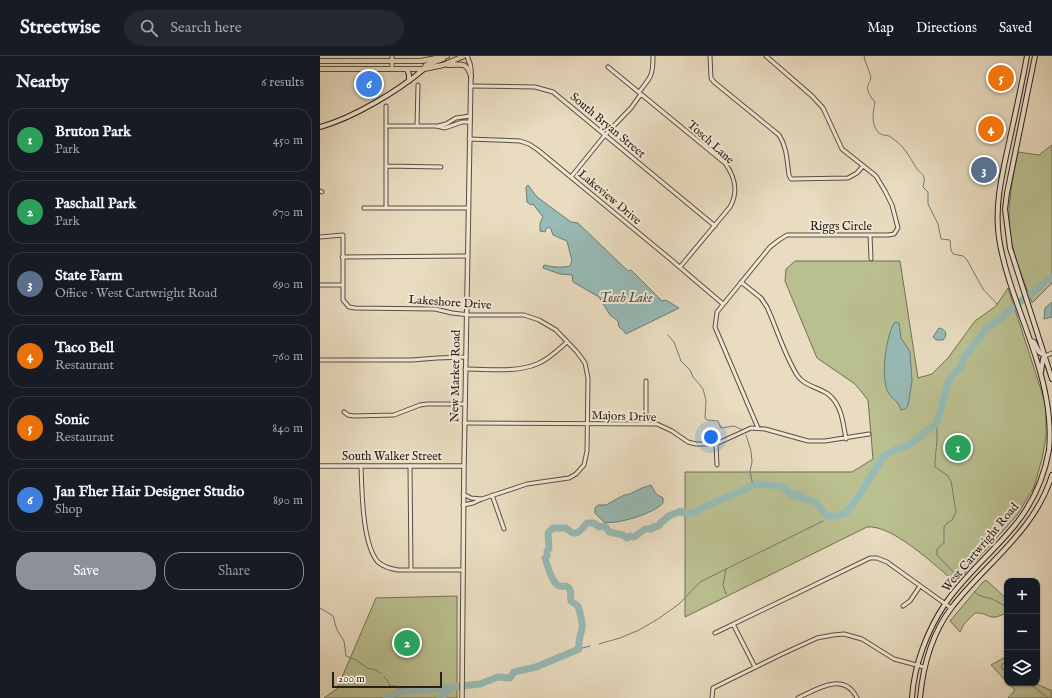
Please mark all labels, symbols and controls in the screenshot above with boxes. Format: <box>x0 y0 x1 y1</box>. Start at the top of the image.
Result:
search box <box>124 10 404 46</box>
text: Streetwise <box>20 16 100 40</box>
icon: search <box>138 17 160 39</box>
text: Search here <box>170 18 242 37</box>
text: Map <box>867 19 894 37</box>
text: Directions <box>916 19 977 37</box>
text: Saved <box>999 19 1032 37</box>
pin: 5 <box>988 63 1014 93</box>
pin: 6 <box>356 69 382 99</box>
text: Nearby <box>16 72 69 93</box>
text: 6 results <box>261 74 304 91</box>
street label: South Bryan Street <box>567 89 649 161</box>
pin: 4 <box>978 114 1004 144</box>
street label: Tosch Lane <box>684 117 738 168</box>
text: Bruton Park <box>55 122 131 141</box>
text: 1 <box>28 132 32 149</box>
text: 450 m <box>273 132 303 149</box>
text: Park <box>55 141 80 158</box>
pin: 3 <box>971 155 997 185</box>
street label: Lakeview Drive <box>575 167 645 229</box>
text: Paschall Park <box>55 194 136 213</box>
text: 2 <box>27 204 33 221</box>
text: 670 m <box>272 204 303 221</box>
text: Park <box>55 213 80 230</box>
street label: Riggs Circle <box>810 219 873 234</box>
text: State Farm <box>55 266 123 285</box>
text: 3 <box>28 276 32 293</box>
text: 690 m <box>273 276 303 293</box>
text: Office · West Cartwright Road <box>55 285 217 302</box>
water label: Tosch Lake <box>599 290 653 307</box>
street label: Lakeshore Drive <box>408 292 492 313</box>
street label: New Market Road <box>447 329 464 422</box>
text: Taco Bell <box>55 338 114 357</box>
text: 4 <box>27 348 33 365</box>
text: 760 m <box>272 348 303 365</box>
text: Restaurant <box>55 357 114 374</box>
street label: Majors Drive <box>591 408 657 425</box>
text: Sonic <box>55 410 89 429</box>
text: 5 <box>28 420 32 437</box>
text: 840 m <box>272 420 303 437</box>
your location <box>701 427 721 447</box>
text: Restaurant <box>55 429 114 446</box>
pin: 1 <box>945 433 971 463</box>
street label: South Walker Street <box>342 449 442 464</box>
text: Jan Fher Hair Designer Studio <box>55 482 244 501</box>
text: 6 <box>27 492 33 509</box>
text: 890 m <box>273 492 303 509</box>
street label: West Cartwright Road <box>939 499 1022 595</box>
text: Shop <box>55 501 83 518</box>
button: Save <box>16 552 156 590</box>
button: Share <box>164 552 304 590</box>
map controls <box>1004 578 1040 686</box>
button: + <box>1004 578 1040 614</box>
button: − <box>1004 614 1040 650</box>
pin: 2 <box>394 628 420 658</box>
button: layers <box>1004 650 1040 686</box>
scale bar <box>332 670 442 689</box>
text: 200 m <box>338 672 365 686</box>

